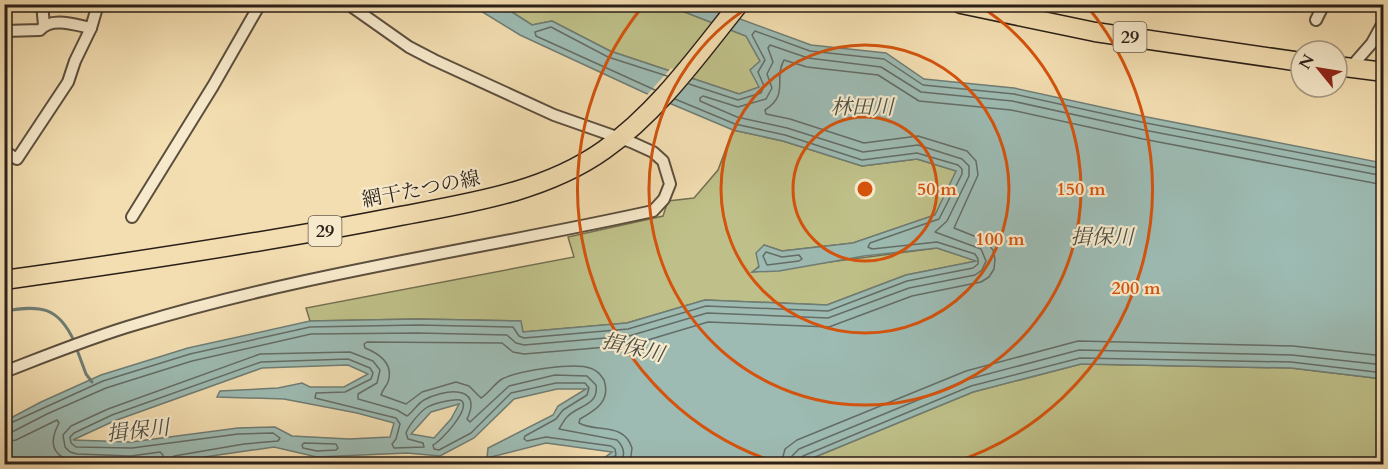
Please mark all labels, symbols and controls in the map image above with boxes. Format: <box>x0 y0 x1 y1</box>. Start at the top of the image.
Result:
road number: 29 <box>1114 22 1146 52</box>
north arrow <box>1289 39 1349 99</box>
text: N <box>1294 50 1320 74</box>
water label: 林田川 <box>831 93 895 122</box>
street label: 網干たつの線 <box>360 164 482 214</box>
text: 50 m <box>917 177 957 202</box>
text: 150 m <box>1056 177 1106 202</box>
centre of rings <box>855 179 875 199</box>
road number: 29 <box>308 216 342 246</box>
water label: 揖保川 <box>1071 223 1135 252</box>
text: 100 m <box>975 227 1025 252</box>
text: 200 m <box>1111 276 1161 301</box>
water label: 揖保川 <box>599 327 669 370</box>
water label: 揖保川 <box>105 413 173 449</box>

